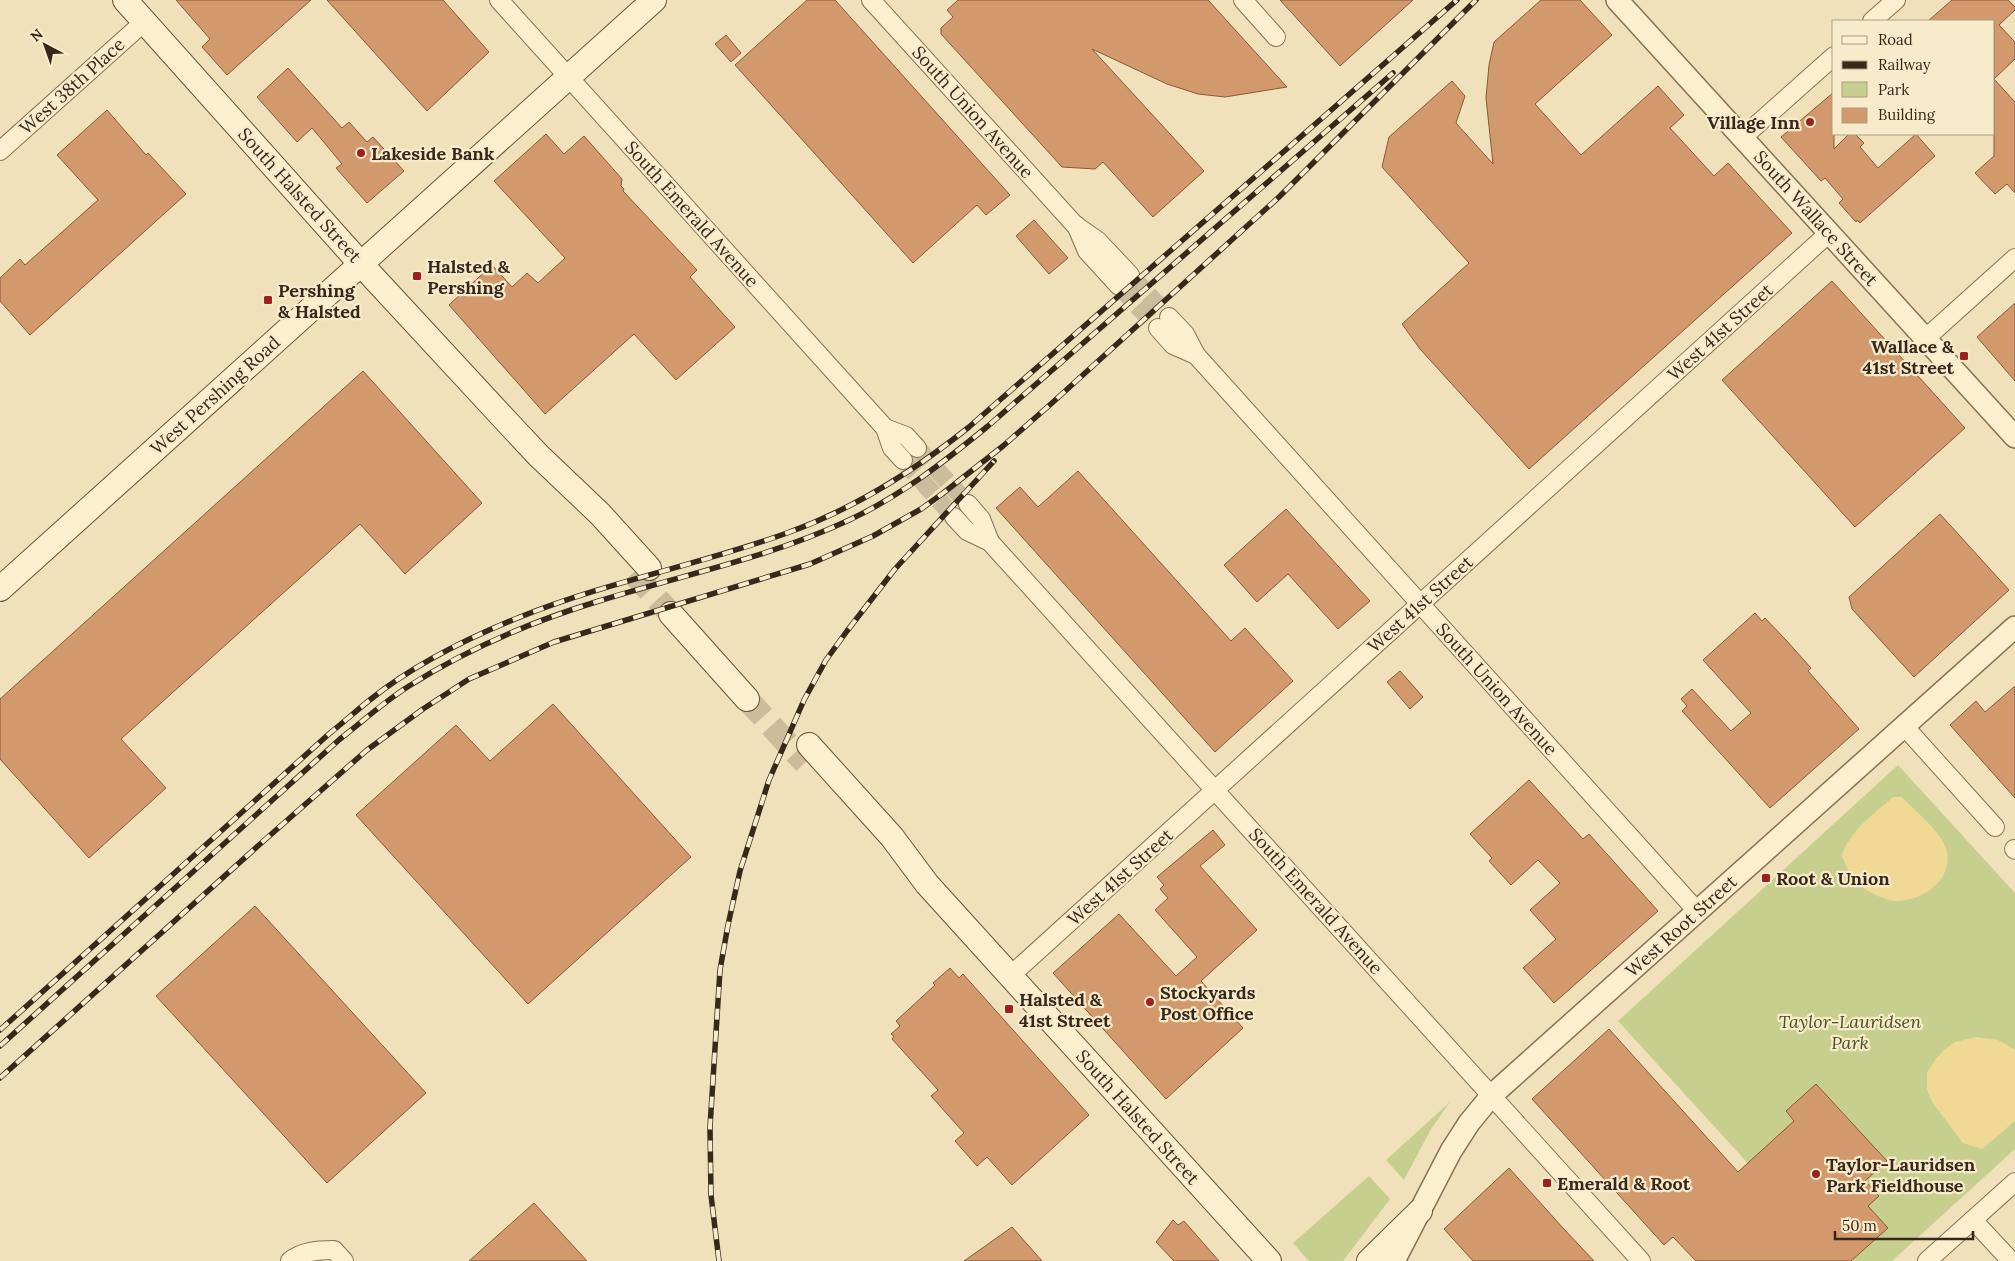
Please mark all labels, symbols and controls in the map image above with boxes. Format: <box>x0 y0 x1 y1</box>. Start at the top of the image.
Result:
north arrow <box>20 20 70 70</box>
legend <box>1832 20 1995 135</box>
text: N <box>26 25 47 46</box>
text: Road <box>1878 30 1913 49</box>
street label: West 38th Place <box>15 33 130 139</box>
street label: South Union Avenue <box>907 41 1039 183</box>
text: Railway <box>1878 55 1931 74</box>
text: Park <box>1878 80 1909 99</box>
text: Building <box>1878 105 1936 124</box>
place label: Village Inn <box>1707 111 1801 134</box>
marker: Village Inn <box>1804 116 1816 128</box>
street label: South Halsted Street <box>233 123 367 267</box>
street label: South Emerald Avenue <box>620 136 764 292</box>
place label: Lakeside Bank <box>371 142 495 165</box>
street label: South Wallace Street <box>1749 145 1883 291</box>
marker: Lakeside Bank <box>355 147 367 159</box>
place label: Halsted & Pershing <box>427 255 511 299</box>
marker: Halsted & Pershing <box>411 270 423 282</box>
street label: West 41st Street <box>1662 278 1778 386</box>
place label: Pershing & Halsted <box>278 279 361 323</box>
marker: Pershing & Halsted <box>262 294 274 306</box>
street label: West Pershing Road <box>145 330 285 459</box>
place label: Wallace & 41st Street <box>1863 335 1955 379</box>
marker: Wallace & 41st Street <box>1958 350 1970 362</box>
street label: West 41st Street <box>1362 550 1478 658</box>
street label: South Union Avenue <box>1431 618 1563 760</box>
street label: West 41st Street <box>1062 823 1178 931</box>
street label: South Emerald Avenue <box>1244 823 1388 979</box>
place label: Root & Union <box>1776 867 1890 890</box>
street label: West Root Street <box>1621 870 1741 982</box>
marker: Root & Union <box>1760 872 1772 884</box>
place label: Stockyards Post Office <box>1160 981 1256 1025</box>
place label: Halsted & 41st Street <box>1019 988 1111 1032</box>
marker: Stockyards Post Office <box>1144 996 1156 1008</box>
marker: Halsted & 41st Street <box>1003 1003 1015 1015</box>
park label: Taylor-Lauridsen Park <box>1779 1010 1921 1054</box>
street label: South Halsted Street <box>1071 1045 1205 1189</box>
place label: Taylor-Lauridsen Park Fieldhouse <box>1826 1153 1976 1197</box>
marker: Taylor-Lauridsen Park Fieldhouse <box>1810 1168 1822 1180</box>
place label: Emerald & Root <box>1557 1172 1691 1195</box>
marker: Emerald & Root <box>1541 1177 1553 1189</box>
scale bar <box>1835 1208 1972 1240</box>
text: 50 m <box>1842 1216 1877 1235</box>

